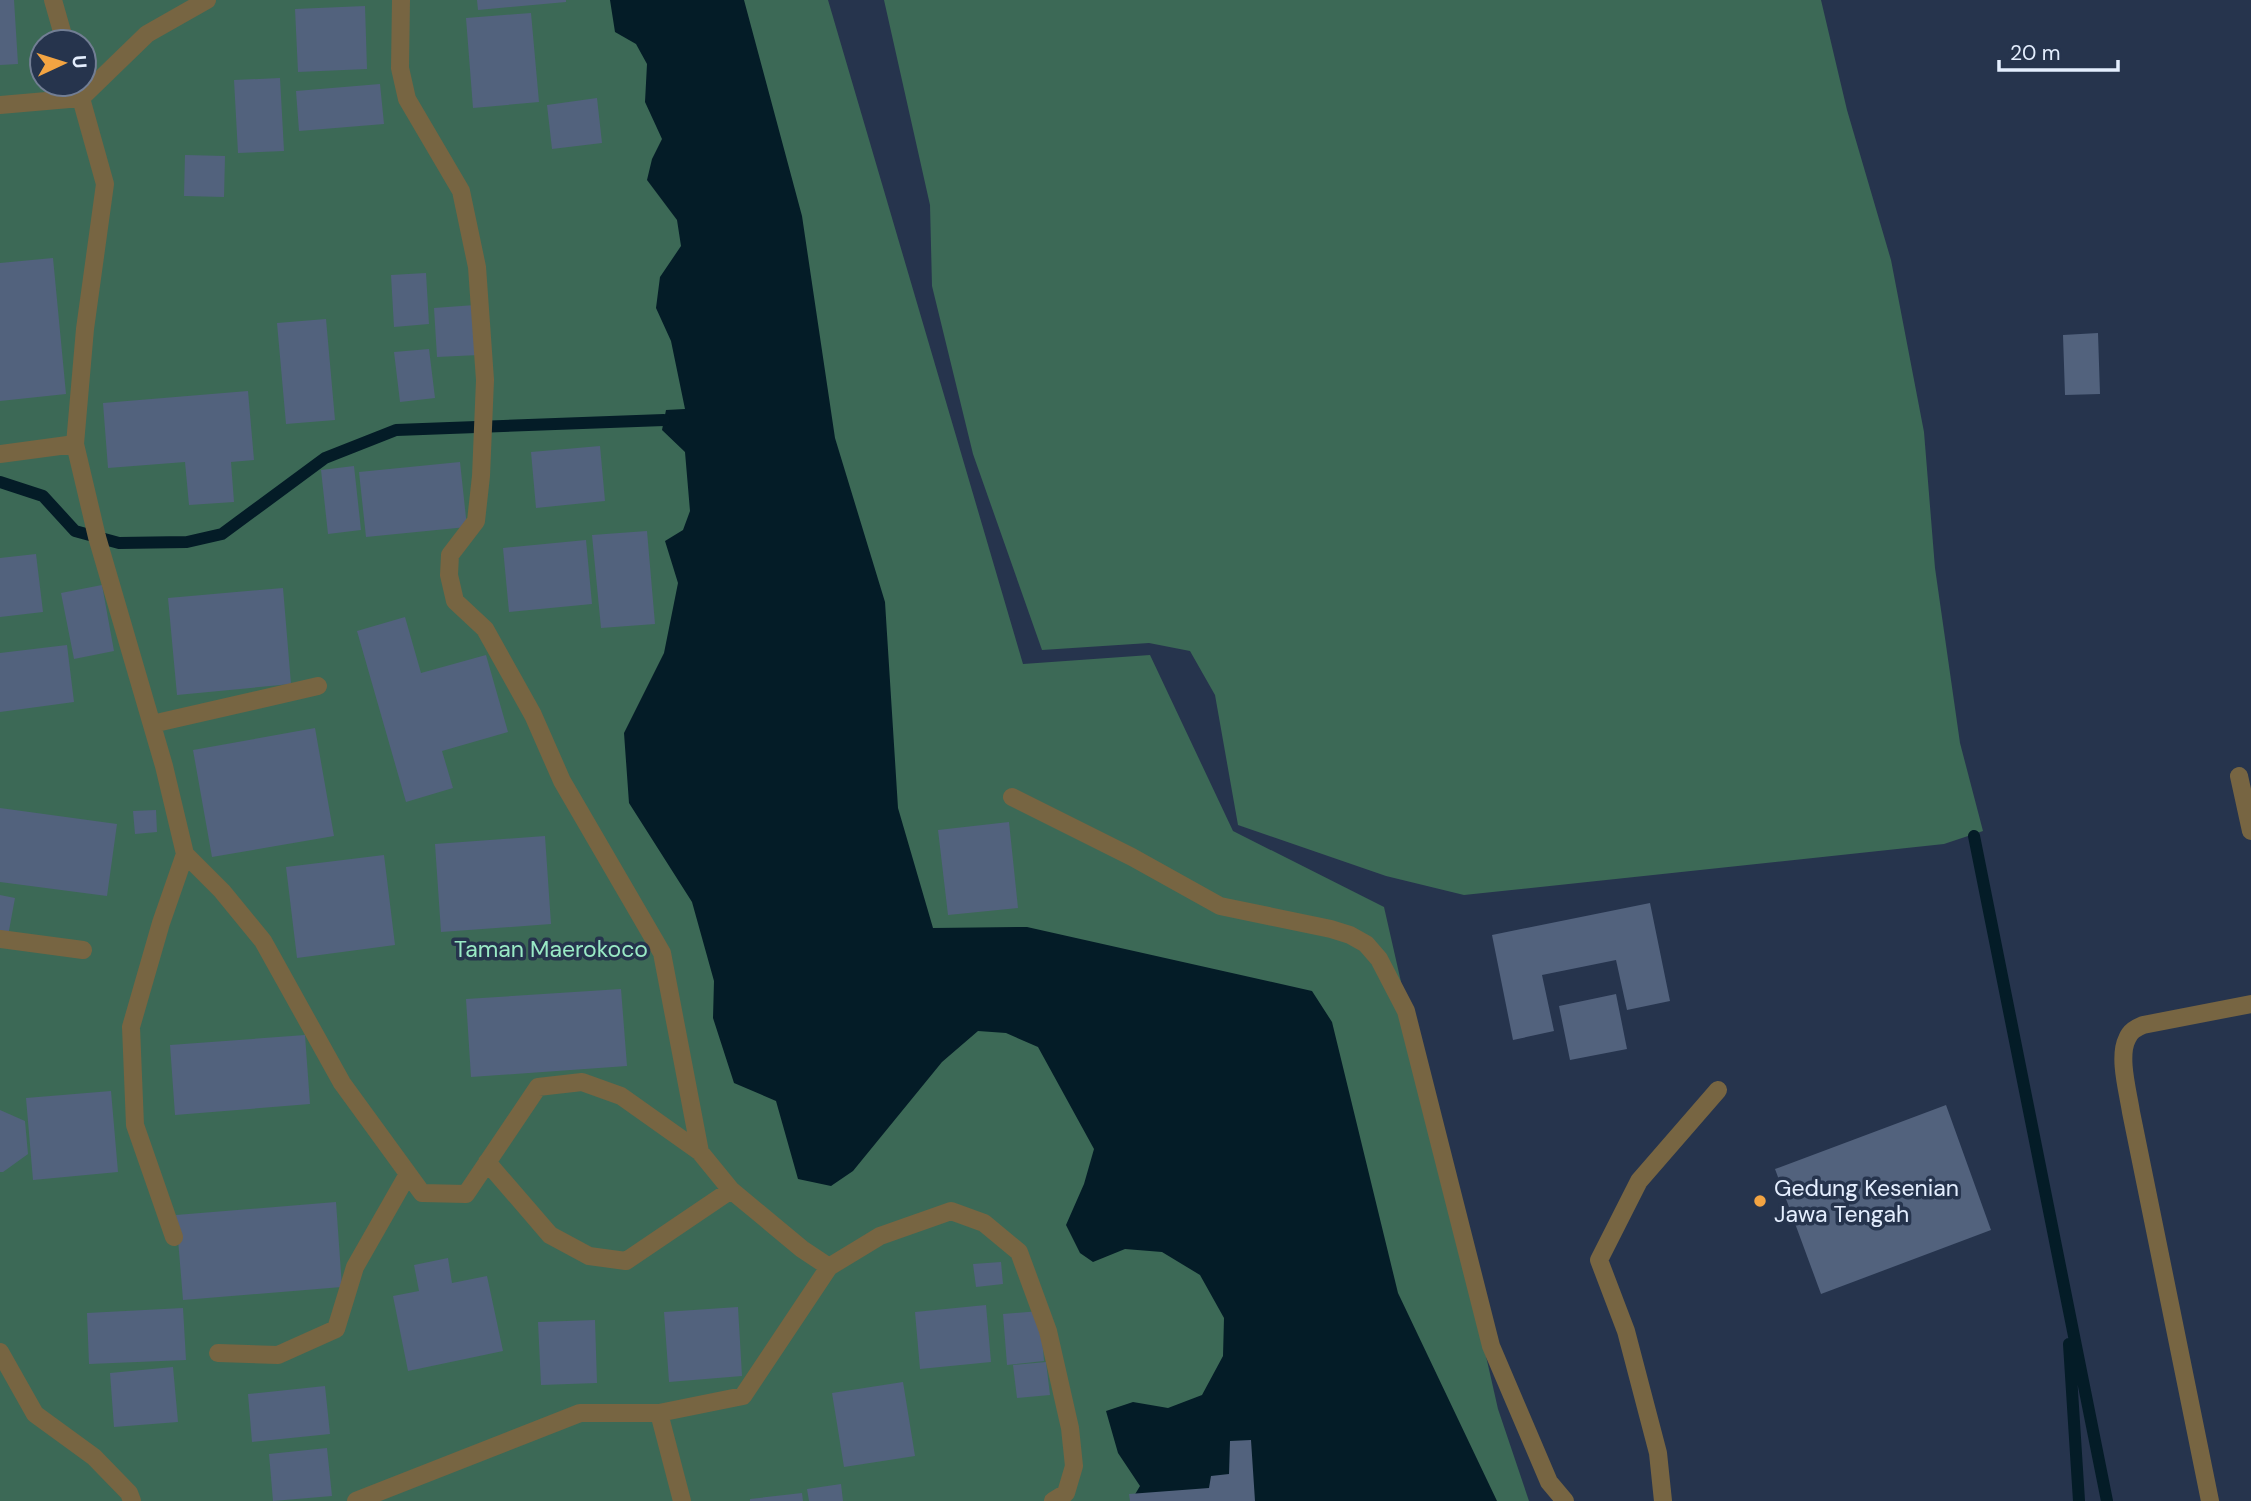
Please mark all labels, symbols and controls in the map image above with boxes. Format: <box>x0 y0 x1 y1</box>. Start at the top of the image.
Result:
north arrow <box>28 28 98 98</box>
scale bar <box>1999 28 2118 72</box>
text: 20 m <box>2010 39 2061 67</box>
text: U <box>67 54 92 69</box>
park label: Taman Maerokoco <box>454 934 648 964</box>
place label: Gedung Kesenian Jawa Tengah <box>1774 1173 1959 1229</box>
marker: Gedung Kesenian Jawa Tengah <box>1752 1193 1768 1209</box>

